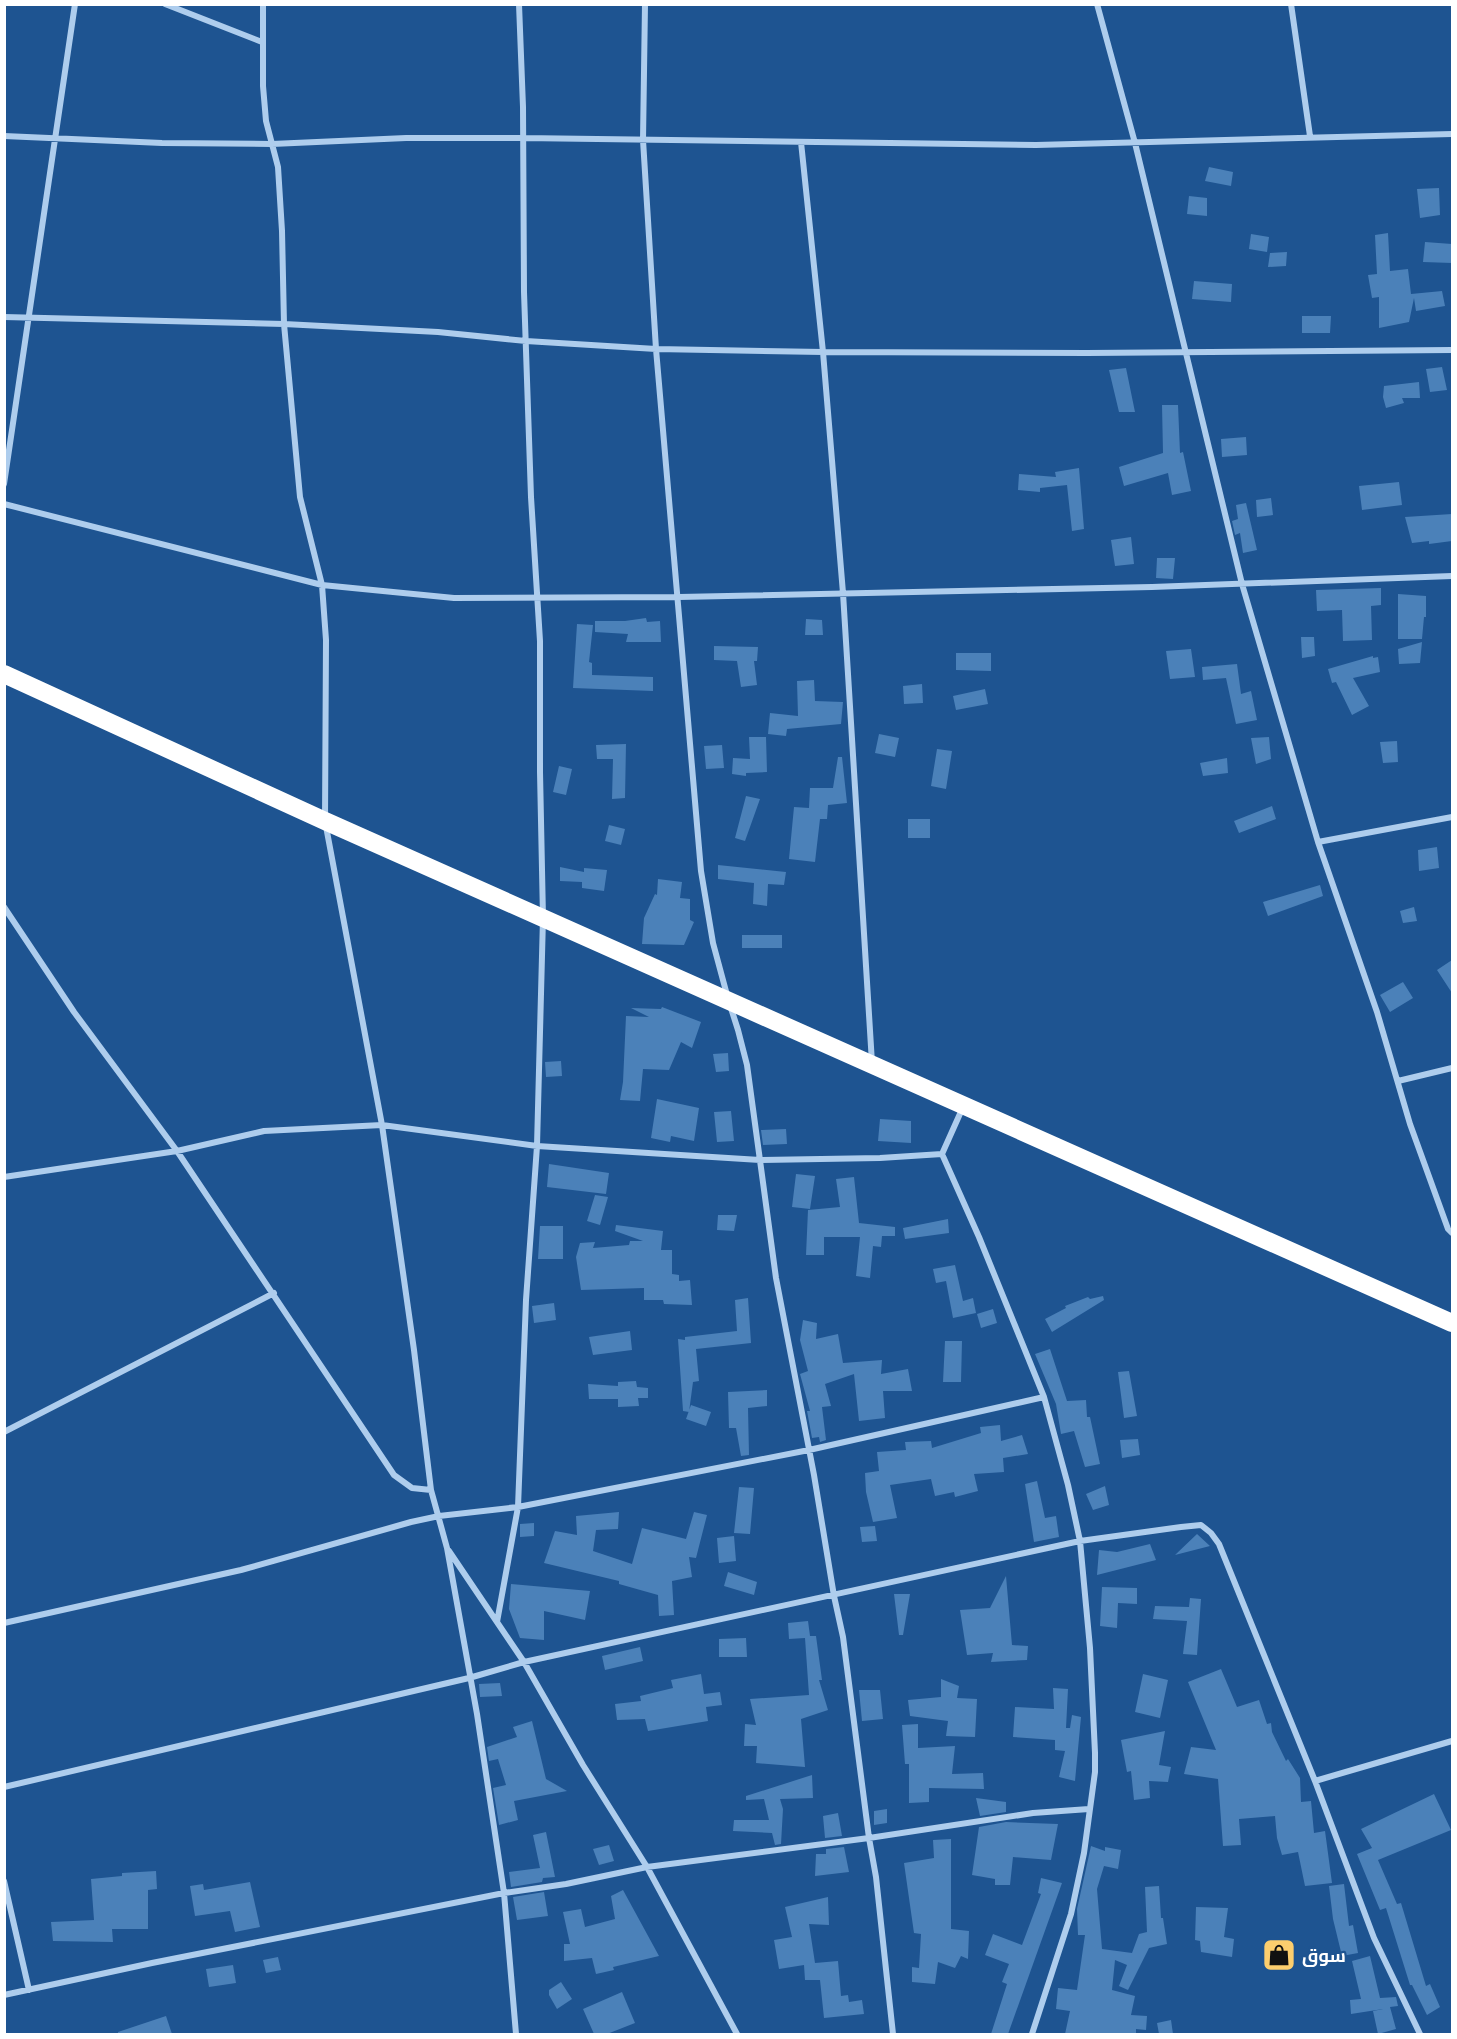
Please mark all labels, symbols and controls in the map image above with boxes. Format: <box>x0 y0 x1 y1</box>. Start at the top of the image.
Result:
shop icon: سوق <box>1261 1937 1297 1973</box>
place label: سوق <box>1302 1945 1346 1967</box>

